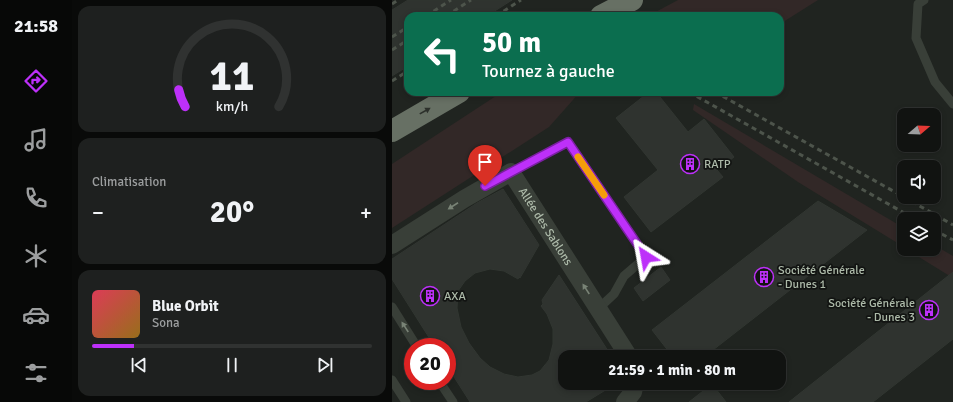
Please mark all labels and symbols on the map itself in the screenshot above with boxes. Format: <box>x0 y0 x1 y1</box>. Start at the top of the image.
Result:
one-way arrow <box>419 108 431 114</box>
north arrow <box>897 108 941 152</box>
pin <box>468 145 502 186</box>
building icon: RATP <box>679 153 701 175</box>
place label: RATP <box>704 157 731 172</box>
street label: Allée des Sablons <box>515 185 576 268</box>
one-way arrow <box>447 202 459 209</box>
position arrow <box>625 236 667 278</box>
place label: Société Générale - Dunes 1 <box>778 263 865 292</box>
building icon: Société Générale - Dunes 1 <box>753 266 775 288</box>
one-way arrow <box>582 283 590 294</box>
building icon: AXA <box>419 285 441 307</box>
place label: AXA <box>444 289 466 304</box>
place label: Société Générale - Dunes 3 <box>828 296 915 325</box>
building icon: Société Générale - Dunes 3 <box>918 299 940 321</box>
one-way arrow <box>401 321 408 333</box>
speed limit sign: 20 <box>404 338 456 390</box>

